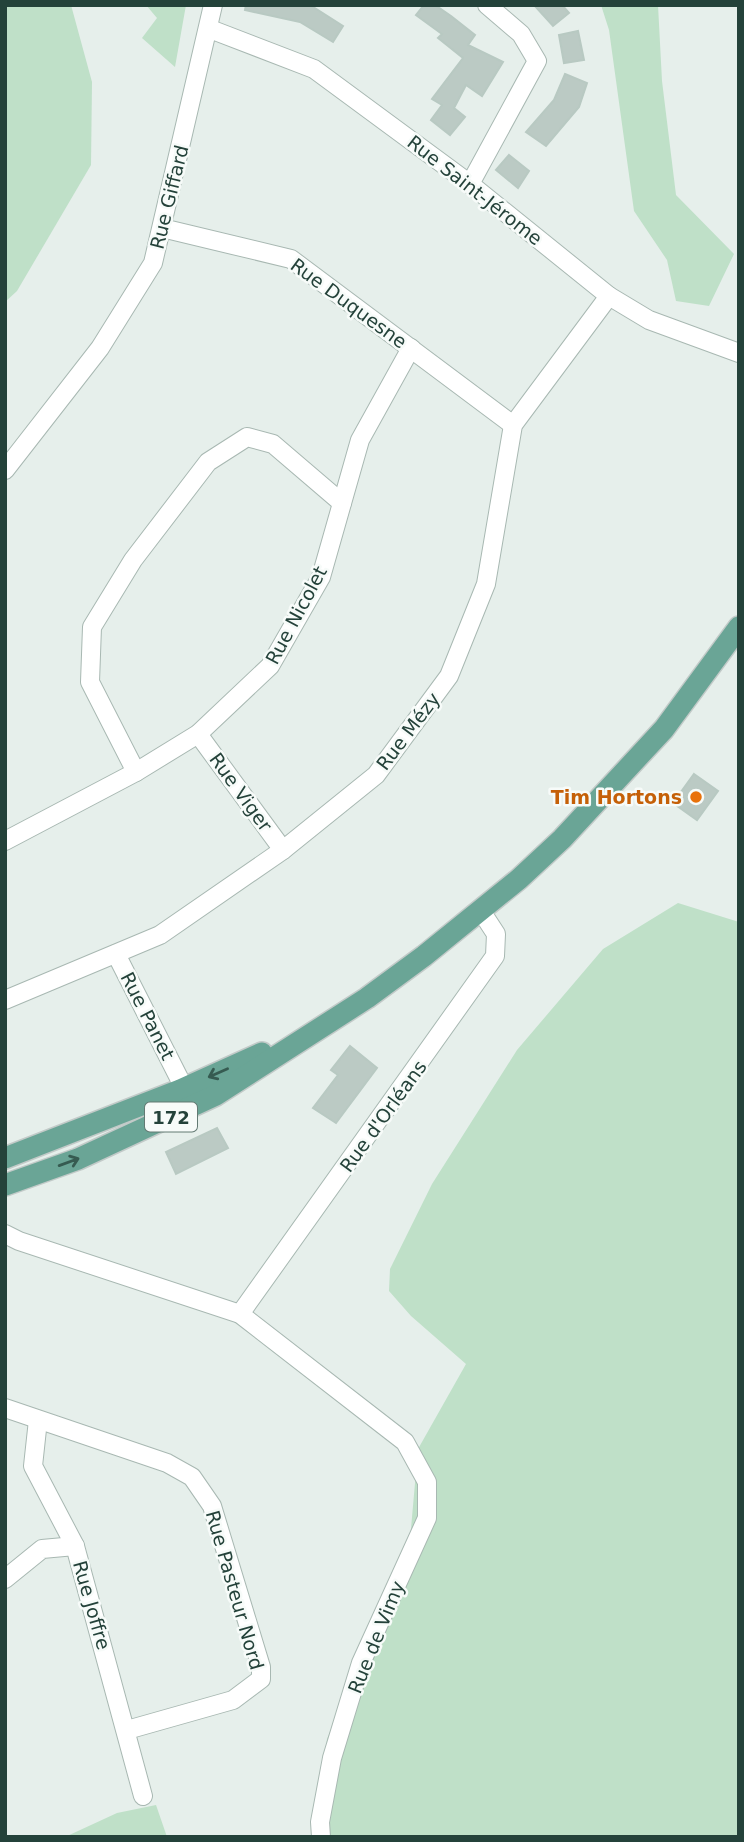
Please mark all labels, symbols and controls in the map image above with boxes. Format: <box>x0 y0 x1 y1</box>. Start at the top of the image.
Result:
street label: Rue Saint-Jérome <box>403 131 547 249</box>
street label: Rue Giffard <box>145 143 193 251</box>
street label: Rue Duquesne <box>287 253 411 353</box>
street label: Rue Nicolet <box>261 562 331 668</box>
street label: Rue Mézy <box>372 688 444 774</box>
street label: Rue Viger <box>205 749 277 836</box>
place label: Tim Hortons <box>551 786 682 808</box>
marker: Tim Hortons <box>688 789 704 805</box>
street label: Rue Panet <box>117 968 179 1064</box>
street label: Rue d'Orléans <box>335 1056 431 1176</box>
one-way arrow <box>207 1067 229 1080</box>
road number: 172 <box>145 1102 197 1132</box>
one-way arrow <box>58 1155 80 1167</box>
street label: Rue Pasteur Nord <box>202 1508 268 1672</box>
street label: Rue Joffre <box>69 1558 115 1652</box>
street label: Rue de Vimy <box>343 1577 409 1697</box>

